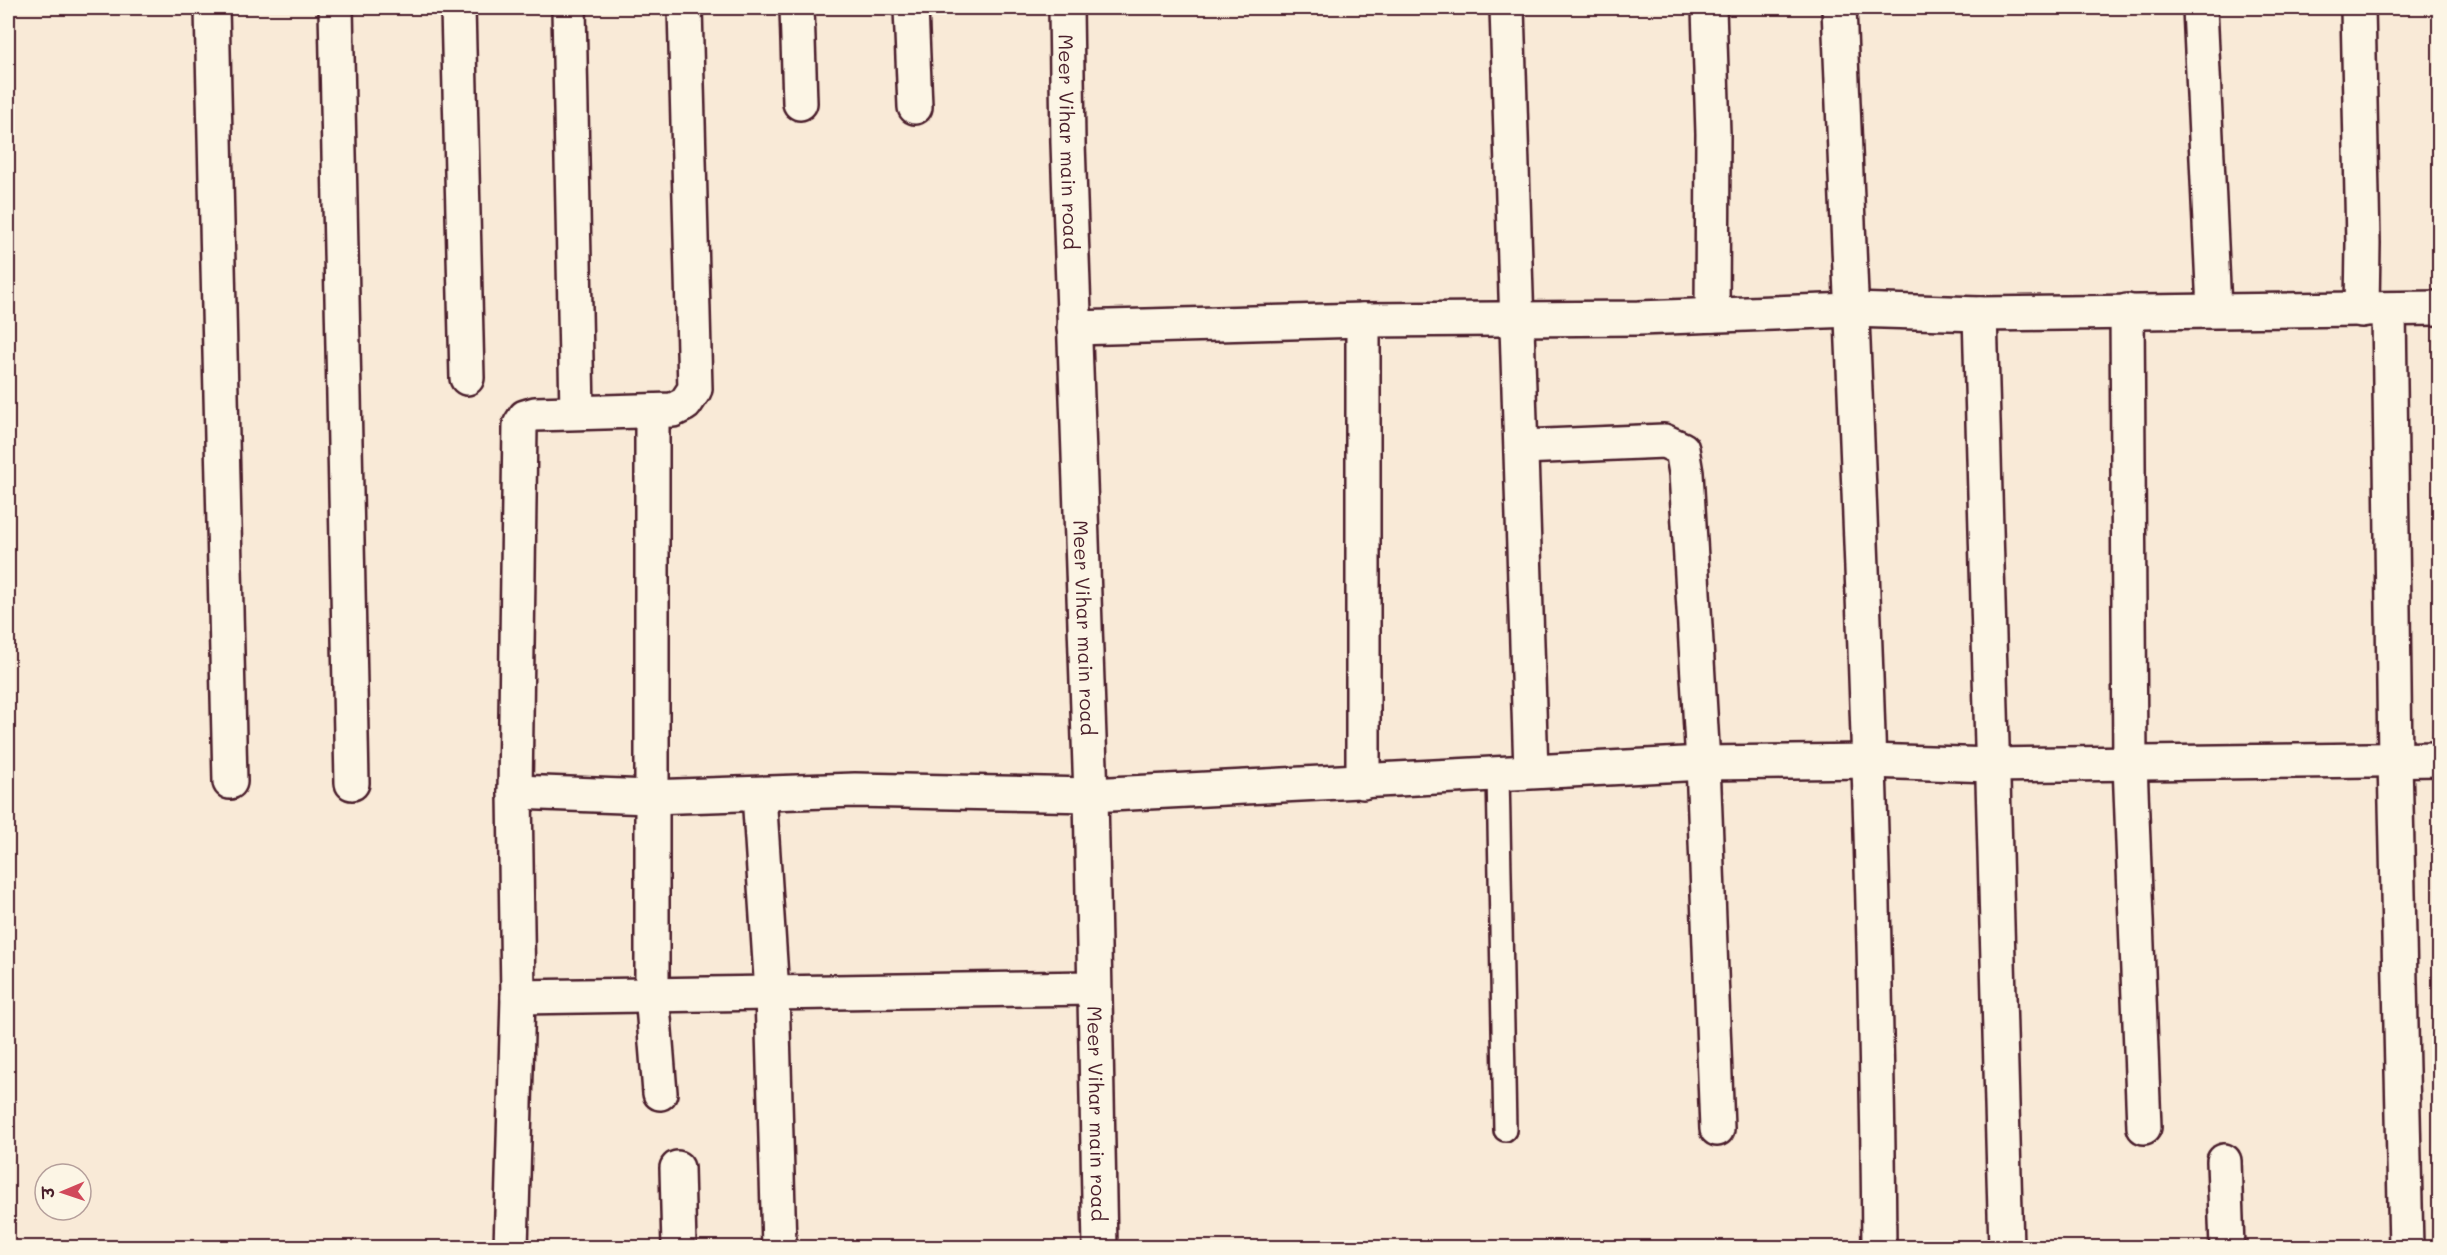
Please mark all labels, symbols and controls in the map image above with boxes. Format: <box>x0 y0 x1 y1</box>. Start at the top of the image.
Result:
street label: Meer Vihar main road <box>1053 34 1085 250</box>
street label: Meer Vihar main road <box>1068 520 1102 736</box>
street label: Meer Vihar main road <box>1082 1006 1112 1222</box>
north arrow <box>33 1162 93 1222</box>
text: उ <box>37 1186 58 1200</box>

